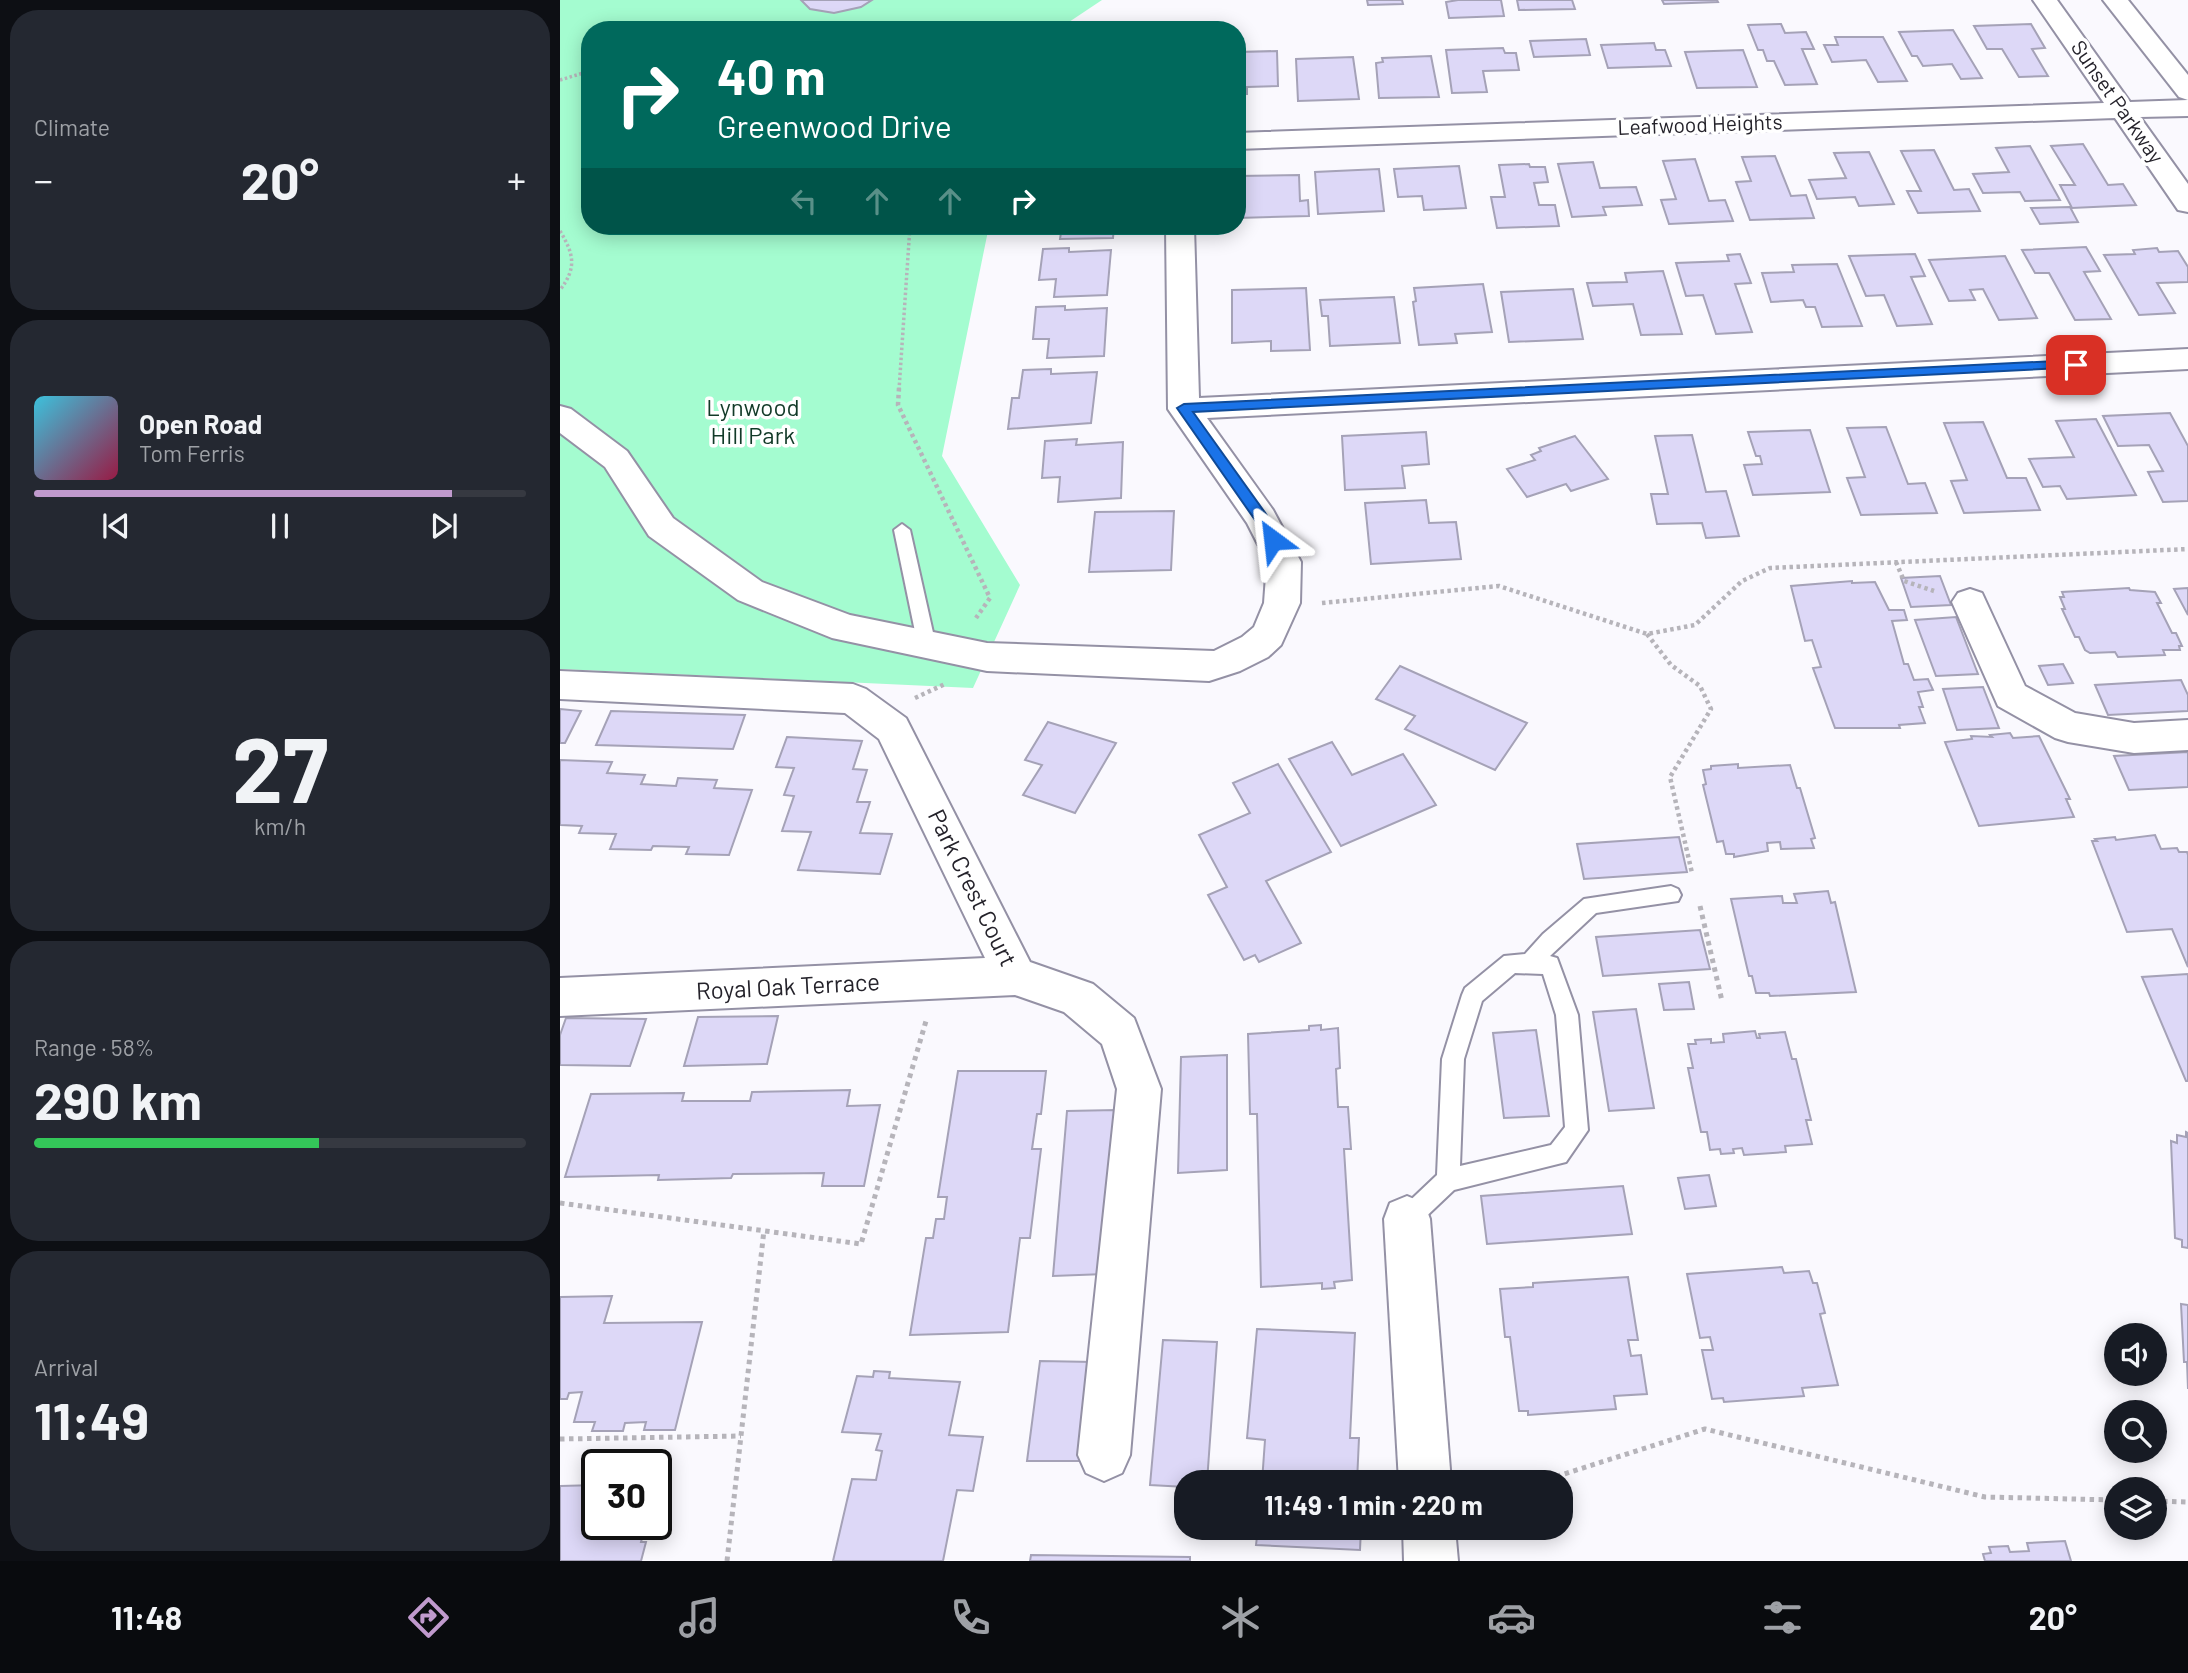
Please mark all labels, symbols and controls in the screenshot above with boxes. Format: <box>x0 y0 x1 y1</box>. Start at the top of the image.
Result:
street label: Sunset Parkway <box>2067 35 2170 168</box>
text: 40 m <box>717 46 825 105</box>
icon: right <box>602 49 693 140</box>
text: Greenwood Drive <box>717 106 952 144</box>
street label: Leafwood Heights <box>1617 108 1783 139</box>
text: Climate <box>34 113 110 141</box>
text: 20° <box>241 148 319 210</box>
text: − <box>34 156 53 202</box>
text: + <box>507 156 526 202</box>
icon: left <box>785 182 823 220</box>
icon: ahead <box>858 182 896 220</box>
icon: ahead <box>931 182 969 220</box>
icon: right <box>1004 182 1042 220</box>
pin <box>2046 335 2106 395</box>
icon: arrive <box>2057 346 2095 384</box>
park label: Lynwood Hill Park <box>706 392 800 449</box>
text: Open Road <box>139 408 262 439</box>
text: Tom Ferris <box>139 439 245 467</box>
position arrow <box>1236 503 1310 577</box>
icon: previous <box>97 507 135 545</box>
icon: pause <box>261 507 299 545</box>
icon: next <box>425 507 463 545</box>
text: 27 <box>232 712 328 821</box>
street label: Park Crest Court <box>923 804 1024 971</box>
text: km/h <box>254 812 306 840</box>
street label: Royal Oak Terrace <box>695 966 881 1005</box>
text: Range · 58% <box>34 1033 154 1061</box>
text: 290 km <box>34 1068 202 1130</box>
map controls <box>2104 1323 2167 1540</box>
button: sound <box>2104 1323 2167 1386</box>
text: Arrival <box>34 1353 98 1381</box>
text: 11:49 <box>34 1388 149 1450</box>
button: search <box>2104 1400 2167 1463</box>
speed limit sign: 30 <box>581 1449 672 1540</box>
button: layers <box>2104 1477 2167 1540</box>
text: 11:49 · 1 min · 220 m <box>1264 1489 1483 1520</box>
icon: directions <box>404 1593 453 1642</box>
icon: music <box>675 1593 724 1642</box>
icon: phone <box>946 1593 995 1642</box>
icon: climate <box>1216 1593 1265 1642</box>
icon: car <box>1487 1593 1536 1642</box>
icon: filters <box>1758 1593 1807 1642</box>
text: 11:48 <box>111 1598 182 1636</box>
text: 20° <box>2029 1598 2077 1636</box>

